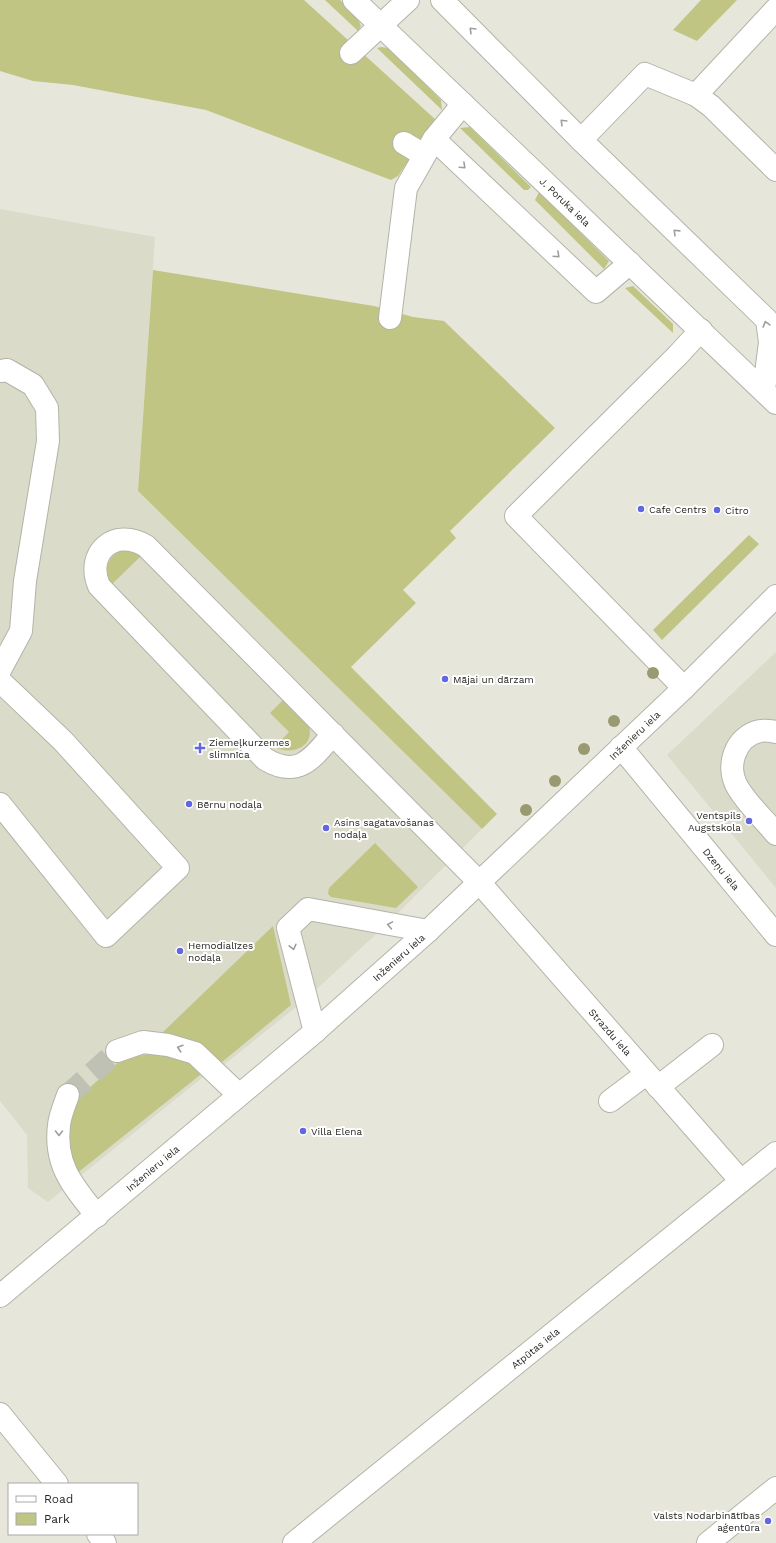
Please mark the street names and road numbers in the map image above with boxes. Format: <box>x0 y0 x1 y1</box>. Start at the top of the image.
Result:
street label: J. Poruka iela <box>538 175 593 228</box>
street label: Inženieru iela <box>607 708 662 762</box>
street label: Dzeņu iela <box>701 846 742 892</box>
street label: Inženieru iela <box>370 931 427 983</box>
street label: Strazdu iela <box>587 1006 634 1058</box>
street label: Inženieru iela <box>124 1143 181 1193</box>
street label: Atpūtas iela <box>509 1325 562 1371</box>

